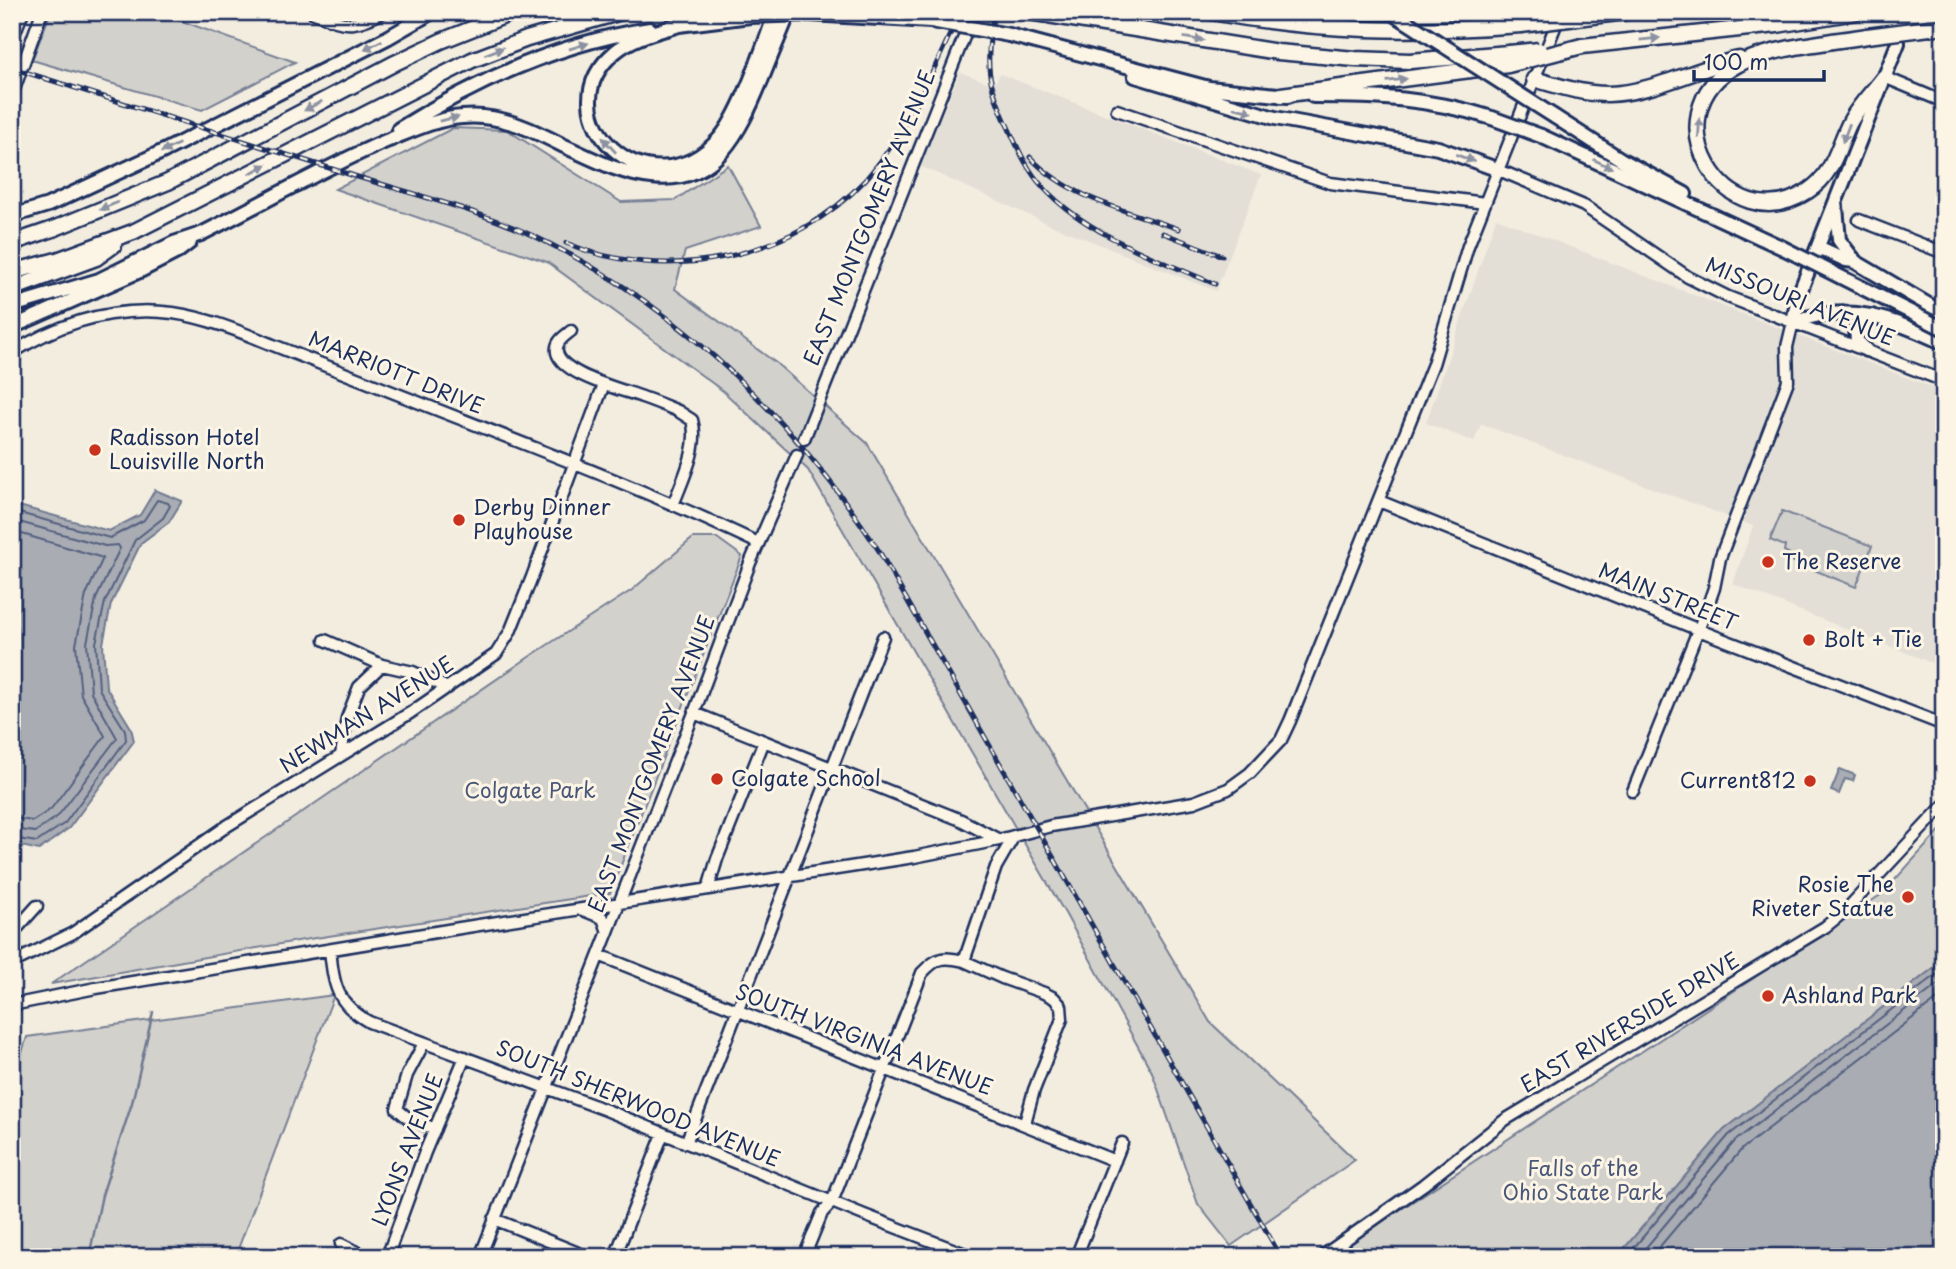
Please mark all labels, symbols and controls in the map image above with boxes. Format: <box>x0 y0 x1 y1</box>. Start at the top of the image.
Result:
one-way arrow <box>1639 33 1661 44</box>
one-way arrow <box>1183 34 1205 45</box>
scale bar <box>1694 38 1823 82</box>
one-way arrow <box>363 40 383 51</box>
one-way arrow <box>569 40 590 50</box>
text: 100 m <box>1704 45 1768 77</box>
one-way arrow <box>484 46 505 57</box>
street label: EAST MONTGOMERY AVENUE <box>794 65 942 370</box>
one-way arrow <box>1387 74 1409 85</box>
one-way arrow <box>303 100 323 112</box>
one-way arrow <box>1233 105 1254 115</box>
one-way arrow <box>438 114 460 125</box>
one-way arrow <box>1693 117 1704 139</box>
one-way arrow <box>1840 122 1851 143</box>
one-way arrow <box>601 136 617 154</box>
one-way arrow <box>160 142 180 153</box>
one-way arrow <box>1454 153 1475 164</box>
one-way arrow <box>1592 159 1613 170</box>
one-way arrow <box>248 164 268 175</box>
one-way arrow <box>99 200 119 212</box>
street label: MISSOURI AVENUE <box>1701 248 1900 353</box>
street label: MARRIOTT DRIVE <box>304 321 489 421</box>
place label: Radisson Hotel Louisville North <box>109 420 265 476</box>
marker: Radisson Hotel Louisville North <box>87 442 103 458</box>
place label: Derby Dinner Playhouse <box>473 490 611 546</box>
marker: Derby Dinner Playhouse <box>451 512 467 528</box>
place label: The Reserve <box>1782 544 1902 576</box>
street label: MAIN STREET <box>1594 553 1744 638</box>
marker: The Reserve <box>1760 554 1776 570</box>
street label: EAST MONTGOMERY AVENUE <box>579 610 722 917</box>
place label: Bolt + Tie <box>1823 622 1922 654</box>
marker: Bolt + Tie <box>1801 632 1817 648</box>
street label: NEWMAN AVENUE <box>273 647 459 780</box>
place label: Colgate School <box>731 761 881 793</box>
place label: Current812 <box>1680 763 1796 795</box>
marker: Colgate School <box>709 771 725 787</box>
park label: Colgate Park <box>464 773 596 805</box>
marker: Current812 <box>1802 773 1818 789</box>
place label: Rosie The Riveter Statue <box>1751 867 1894 923</box>
marker: Rosie The Riveter Statue <box>1900 889 1916 905</box>
street label: EAST RIVERSIDE DRIVE <box>1513 943 1745 1100</box>
street label: SOUTH VIRGINIA AVENUE <box>731 974 998 1102</box>
place label: Ashland Park <box>1782 978 1918 1010</box>
marker: Ashland Park <box>1760 988 1776 1004</box>
street label: SOUTH SHERWOOD AVENUE <box>492 1030 786 1174</box>
street label: LYONS AVENUE <box>362 1068 450 1230</box>
park label: Falls of the Ohio State Park <box>1503 1151 1664 1207</box>

